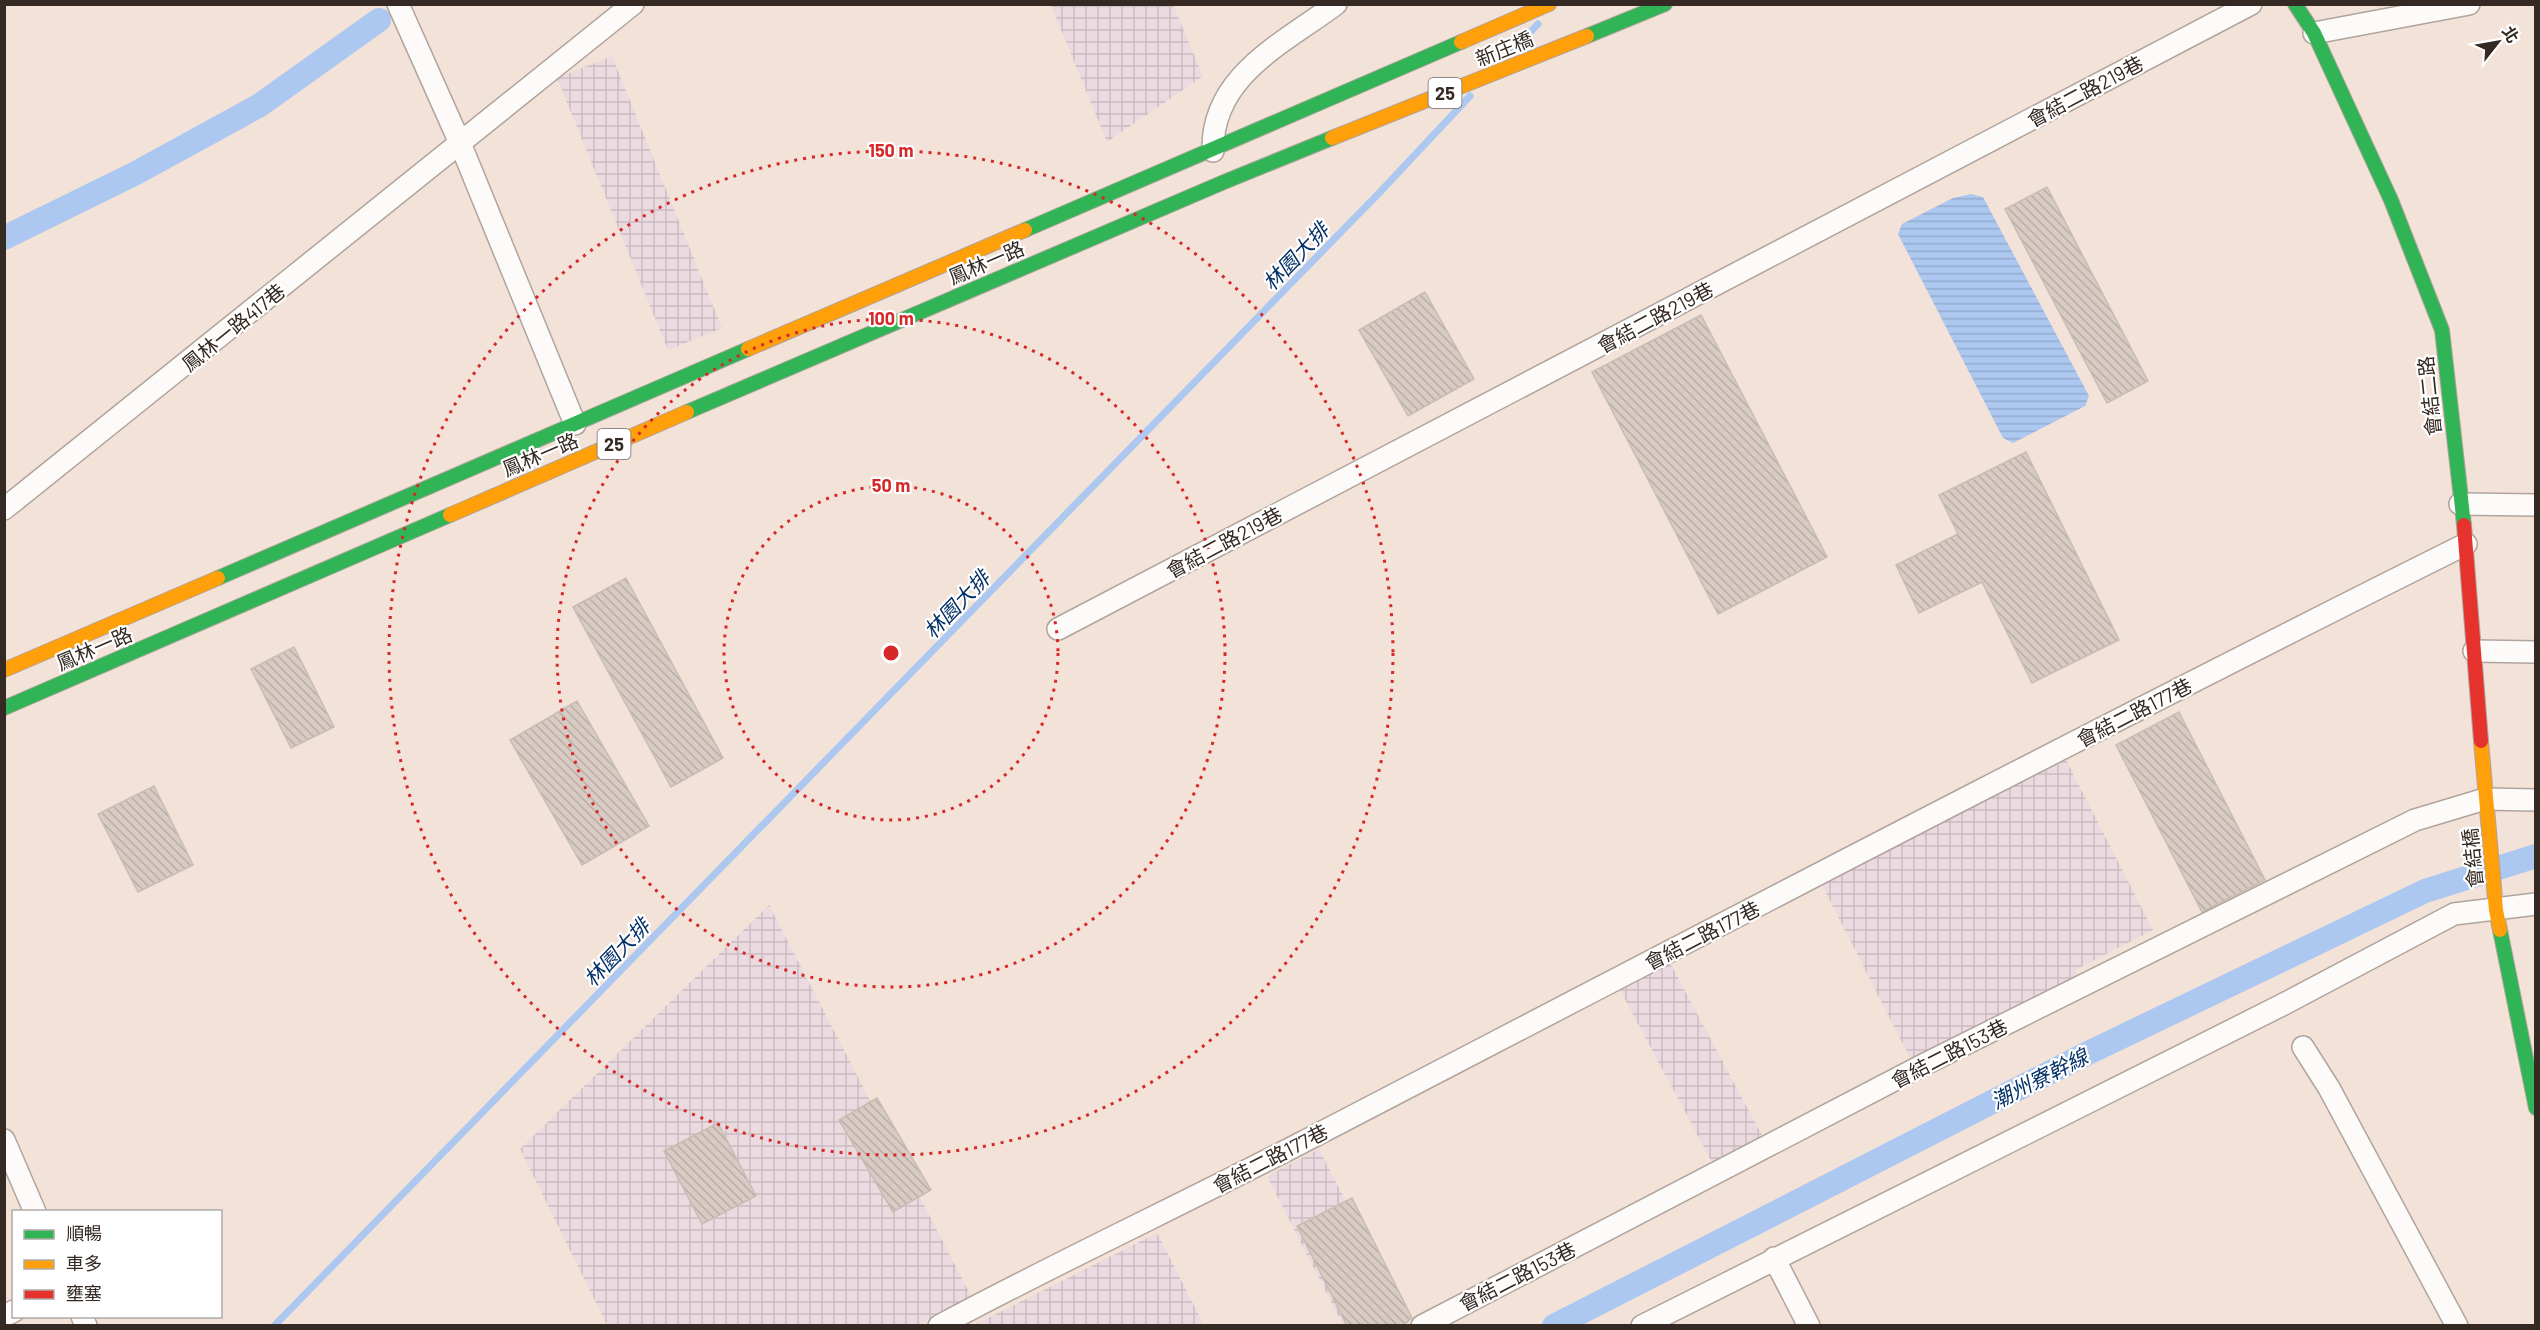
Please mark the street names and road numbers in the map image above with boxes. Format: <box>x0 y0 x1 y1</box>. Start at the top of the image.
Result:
street label: 新庄橋 <box>1472 26 1536 70</box>
street label: 會結二路219巷 <box>2023 50 2147 132</box>
road number: 25 <box>1428 78 1462 108</box>
street label: 鳳林一路 <box>944 235 1028 289</box>
street label: 會結二路219巷 <box>1593 276 1717 358</box>
street label: 鳳林一路417巷 <box>177 278 289 376</box>
street label: 會結二路 <box>2413 355 2445 437</box>
street label: 鳳林一路 <box>498 427 582 481</box>
road number: 25 <box>598 429 630 459</box>
street label: 會結二路219巷 <box>1162 501 1286 583</box>
street label: 鳳林一路 <box>52 621 136 675</box>
street label: 會結二路177巷 <box>2072 673 2196 751</box>
street label: 會結橋 <box>2457 827 2487 889</box>
street label: 會結二路177巷 <box>1640 896 1764 974</box>
street label: 會結二路153巷 <box>1887 1013 2011 1093</box>
street label: 會結二路177巷 <box>1208 1119 1332 1197</box>
street label: 會結二路153巷 <box>1455 1236 1579 1316</box>

